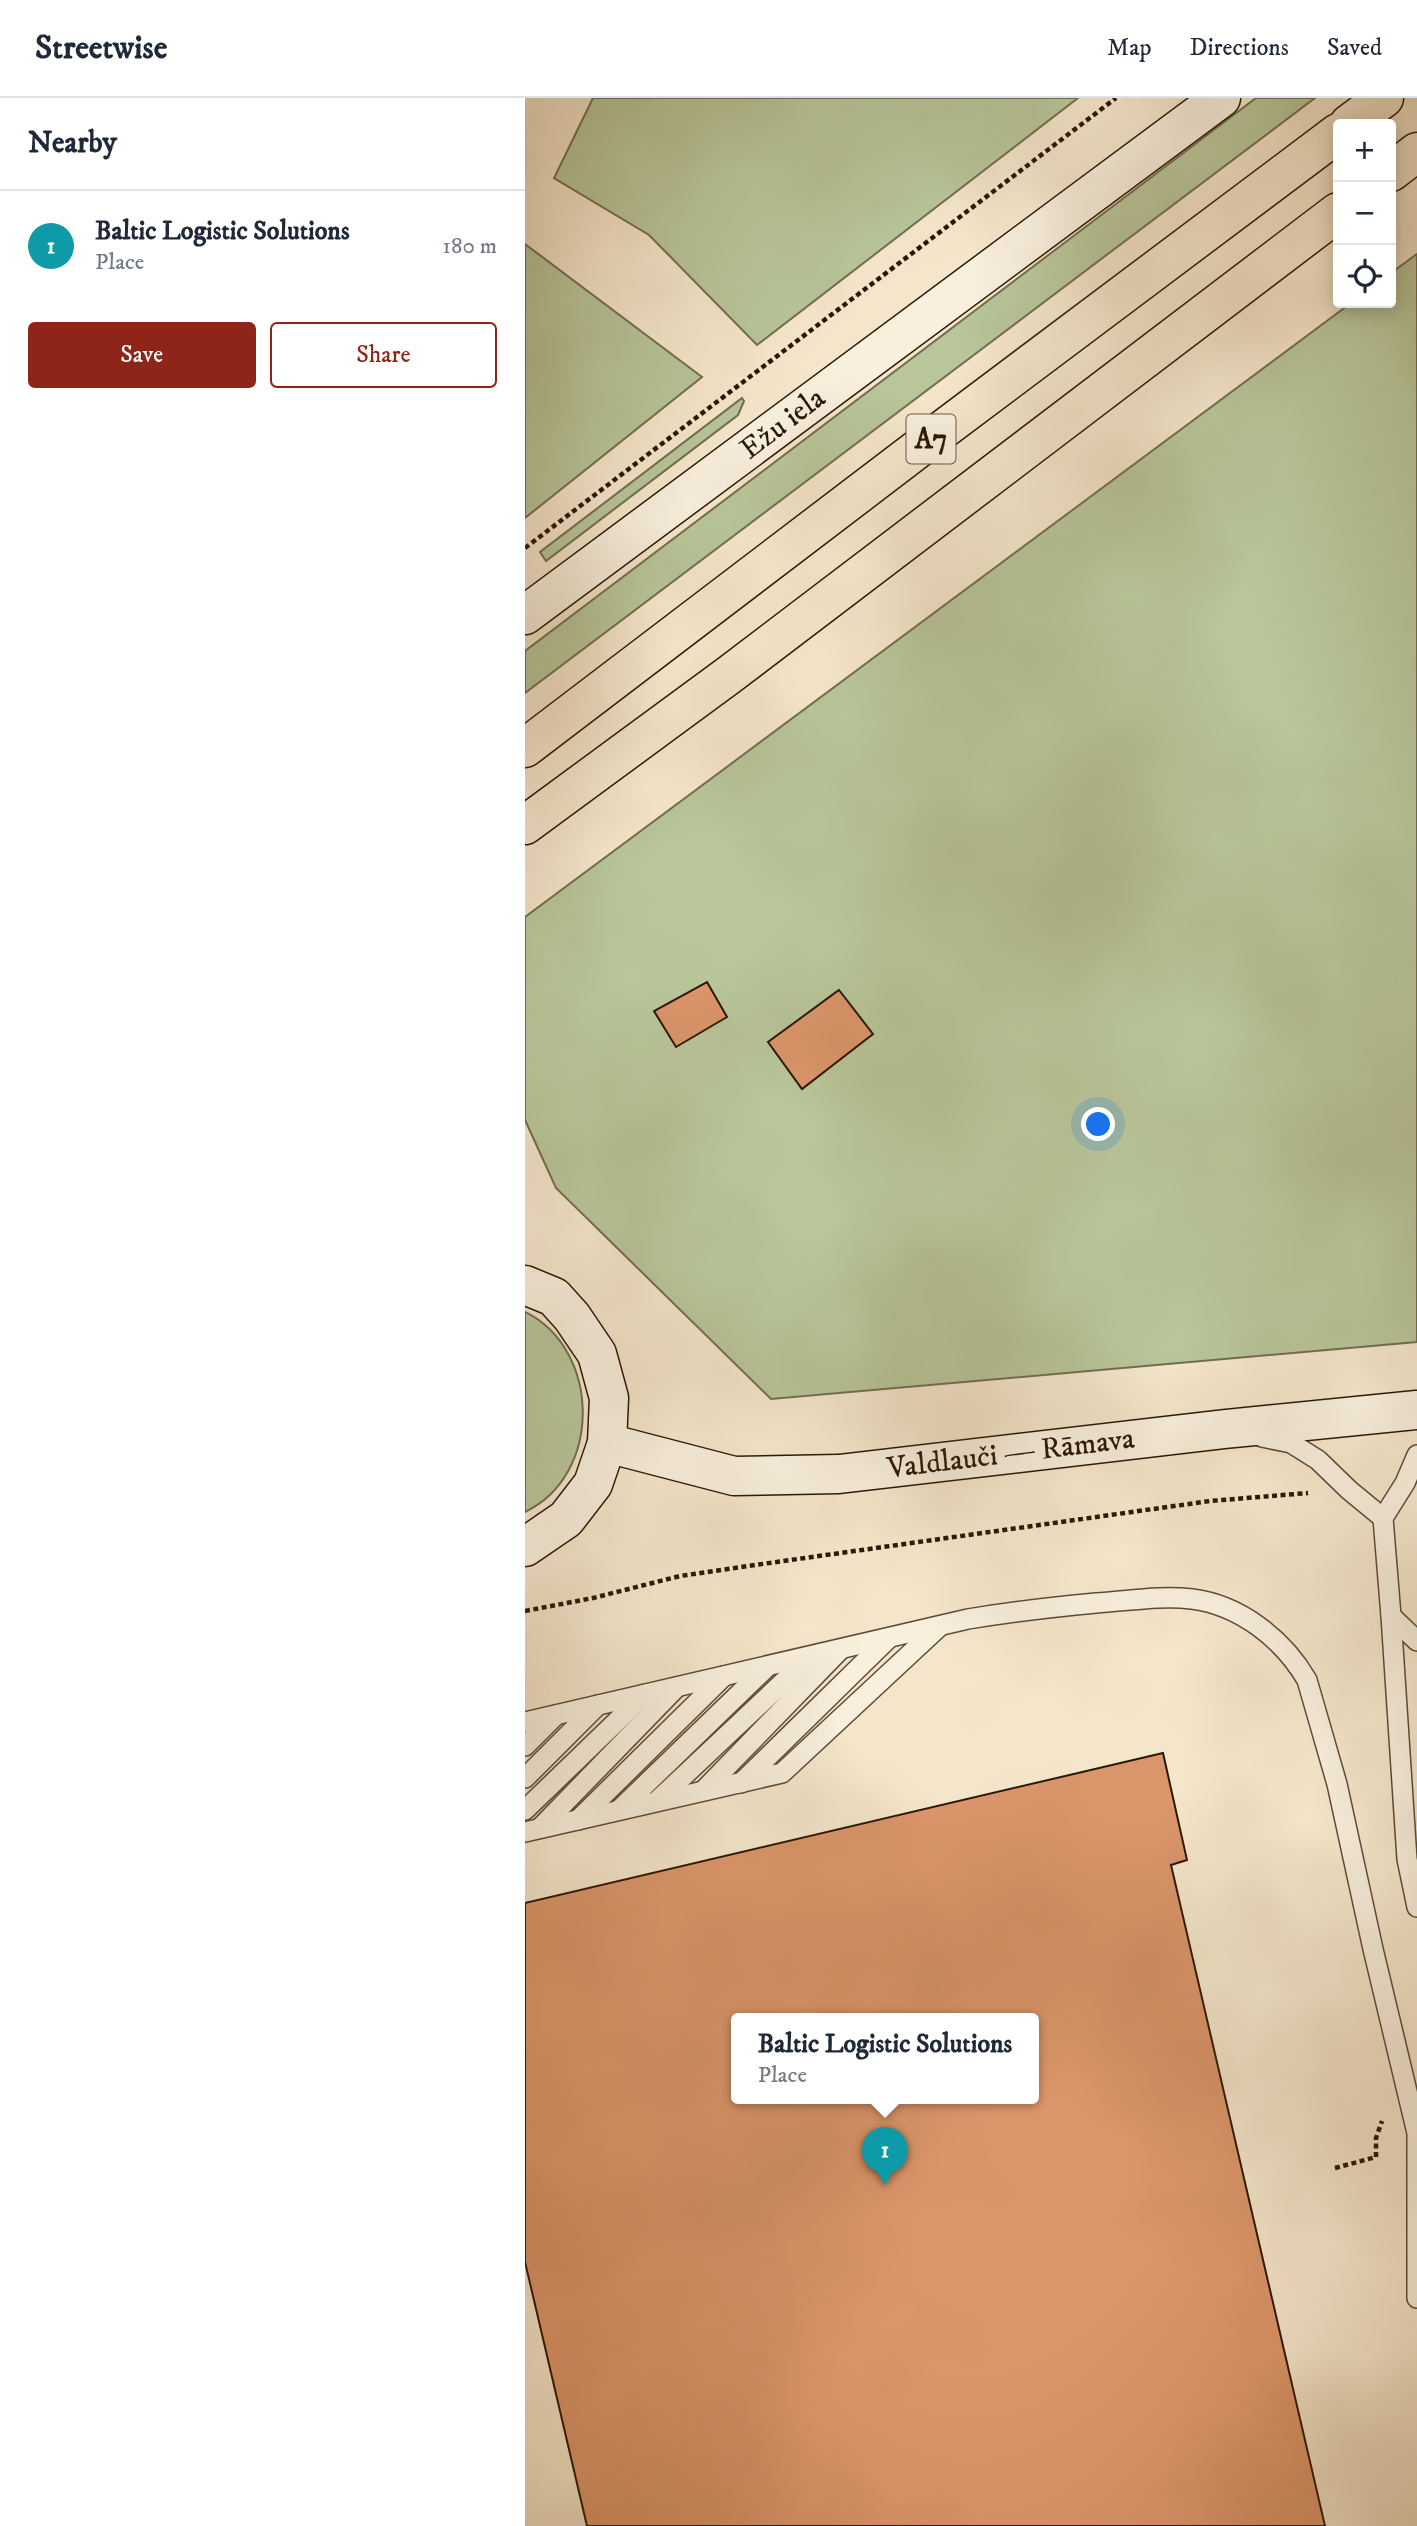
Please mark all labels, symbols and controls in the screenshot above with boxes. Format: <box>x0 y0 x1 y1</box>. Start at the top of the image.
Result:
text: Streetwise <box>35 28 167 69</box>
text: Map <box>1107 33 1152 63</box>
text: Directions <box>1190 33 1289 63</box>
text: Saved <box>1327 33 1382 63</box>
map controls <box>1333 119 1396 308</box>
button: + <box>1333 119 1396 182</box>
text: Nearby <box>28 125 117 162</box>
button: − <box>1333 182 1396 245</box>
text: Baltic Logistic Solutions <box>95 215 350 248</box>
text: 1 <box>47 232 55 261</box>
text: 180 m <box>442 232 497 261</box>
button: locate <box>1333 245 1396 308</box>
text: Place <box>95 248 144 277</box>
button: Save <box>28 322 256 388</box>
button: Share <box>270 322 497 388</box>
street label: Ežu iela <box>733 380 833 468</box>
road number: A7 <box>907 414 955 464</box>
your location <box>1081 1107 1115 1141</box>
street label: Valdlauči — Rāmava <box>884 1420 1137 1488</box>
popup <box>731 2013 1039 2104</box>
text: Baltic Logistic Solutions <box>758 2028 1012 2061</box>
text: Place <box>758 2061 807 2090</box>
pin: 1 <box>862 2127 908 2185</box>

